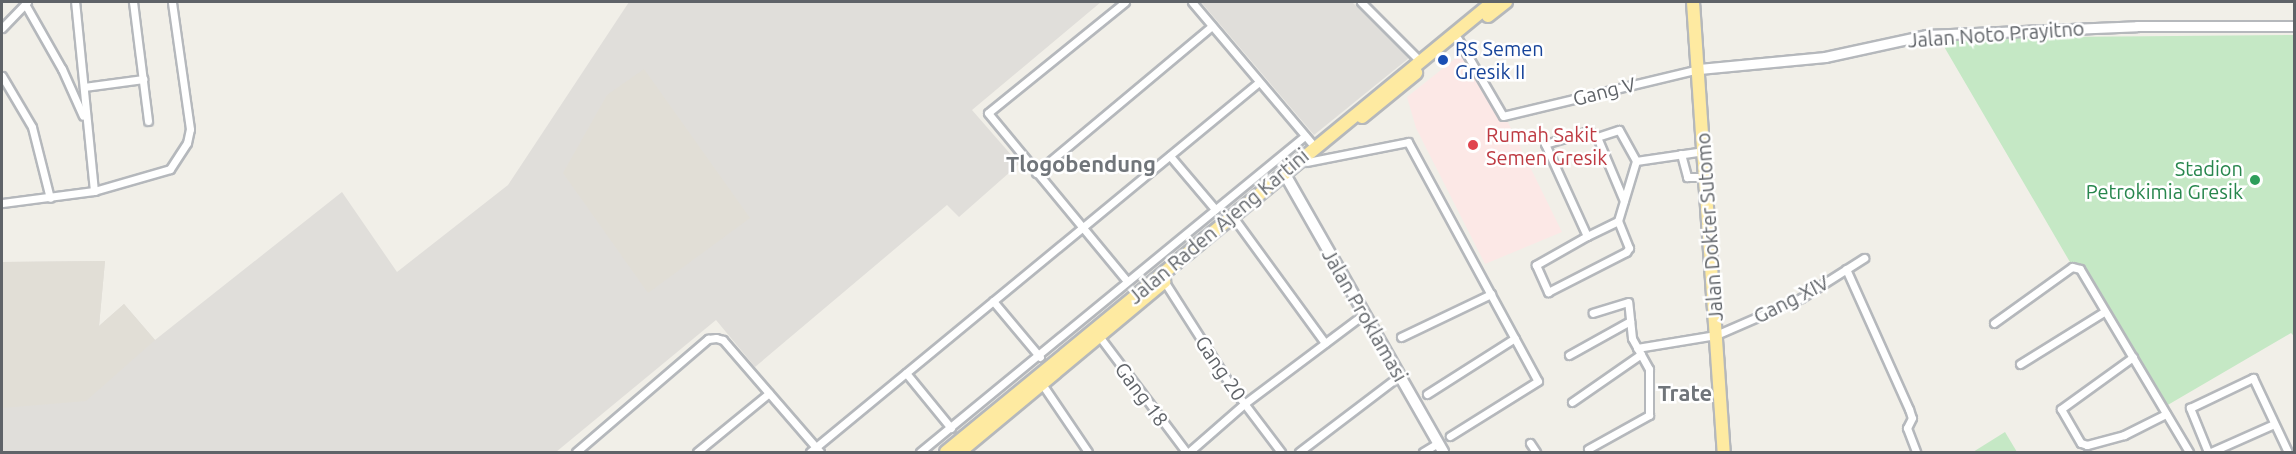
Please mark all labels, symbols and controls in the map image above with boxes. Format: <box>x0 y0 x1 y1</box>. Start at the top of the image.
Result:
street label: Jalan Noto Prayitno <box>1907 16 2085 52</box>
place label: RS Semen Gresik II <box>1455 36 1544 83</box>
marker: RS Semen Gresik II <box>1436 53 1450 67</box>
street label: Gang V <box>1570 72 1638 110</box>
place label: Rumah Sakit Semen Gresik <box>1486 122 1607 169</box>
street label: Jalan Dokter Sutomo <box>1690 132 1728 322</box>
marker: Rumah Sakit Semen Gresik <box>1464 136 1482 154</box>
street label: Jalan Raden Ajeng Kartini <box>1123 143 1313 309</box>
district label: Tlogobendung <box>1006 151 1156 177</box>
place label: Stadion Petrokimia Gresik <box>2086 156 2243 203</box>
marker: Stadion Petrokimia Gresik <box>2248 173 2262 187</box>
street label: Jalan Proklamasi <box>1317 244 1413 386</box>
street label: Gang XIV <box>1749 270 1833 328</box>
street label: Gang 20 <box>1190 331 1252 405</box>
street label: Gang 18 <box>1110 357 1174 431</box>
district label: Trate <box>1658 380 1712 406</box>

